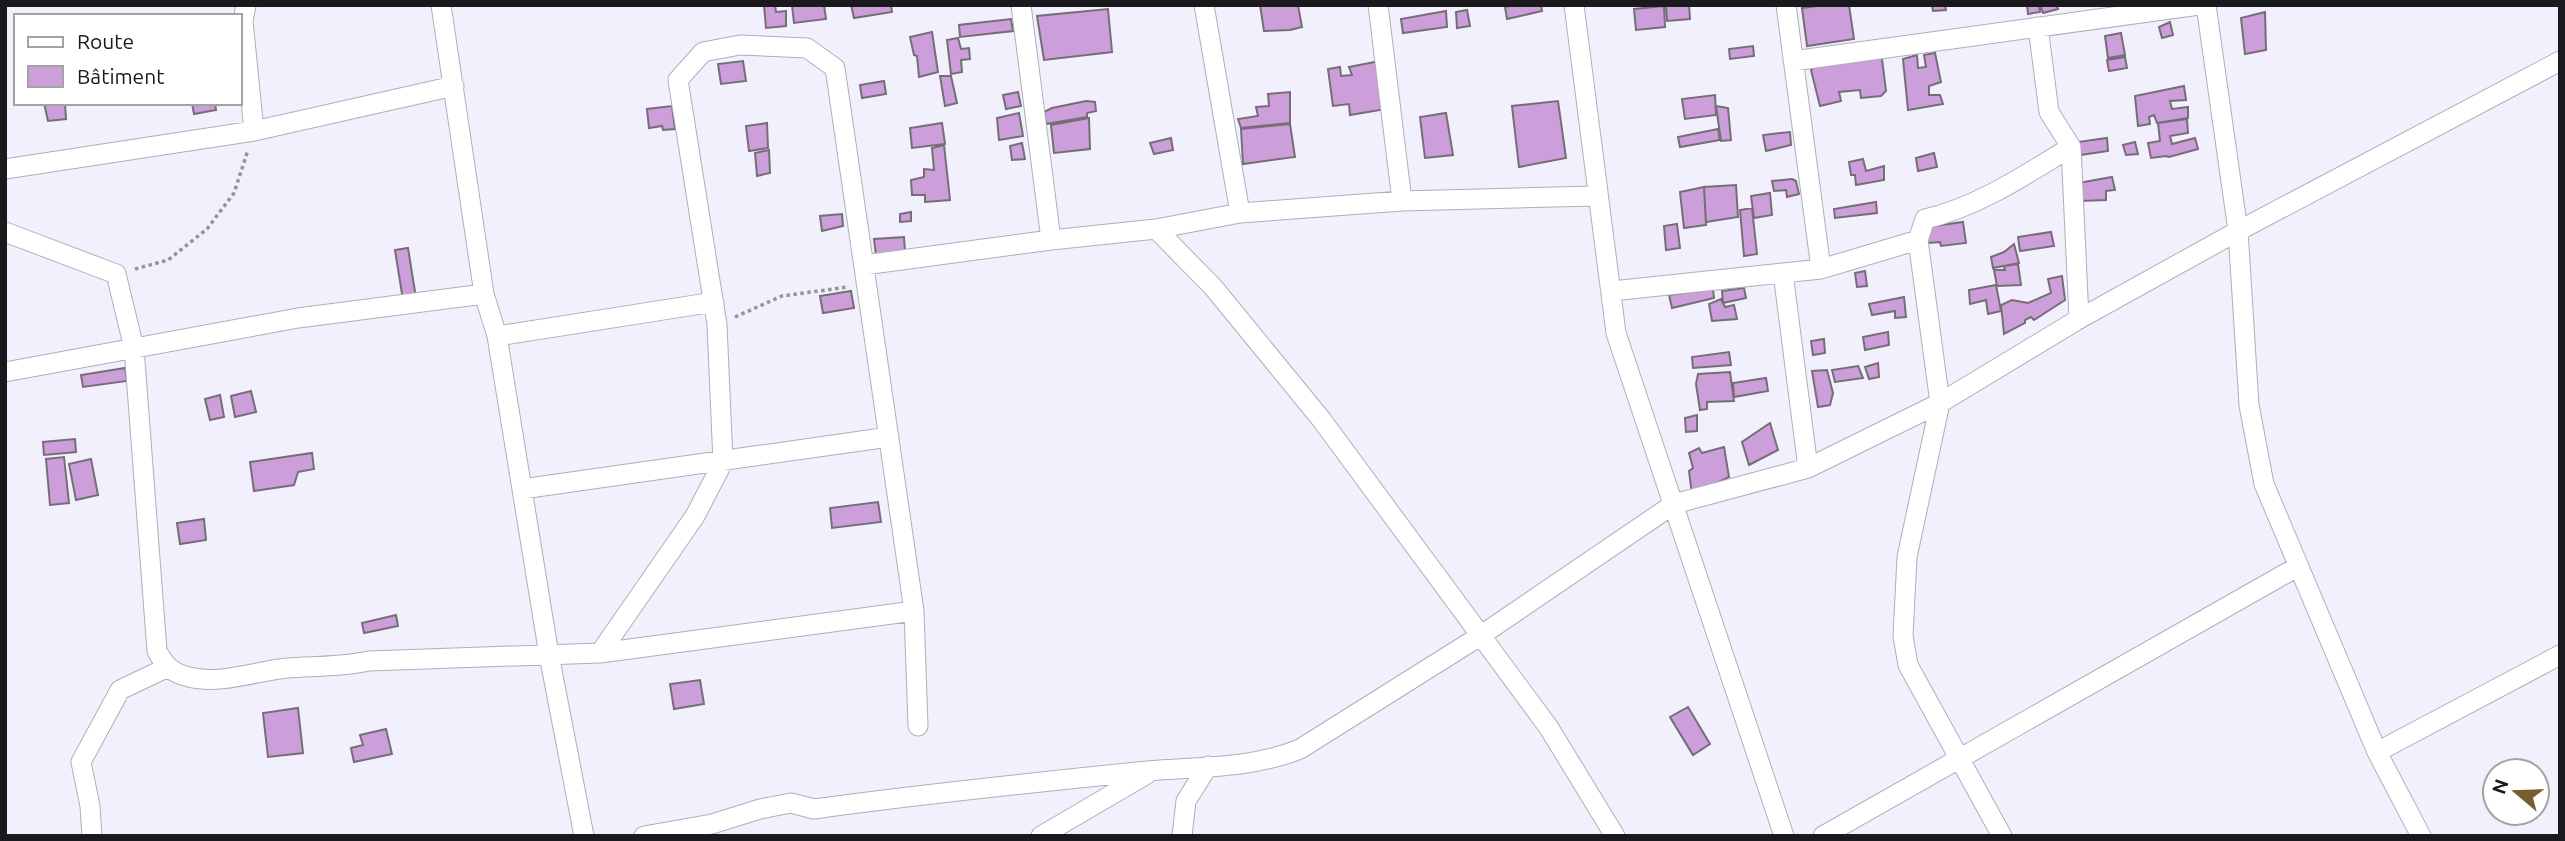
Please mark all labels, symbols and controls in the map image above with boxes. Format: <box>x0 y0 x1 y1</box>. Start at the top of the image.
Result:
legend <box>14 14 242 105</box>
text: Route <box>77 29 134 53</box>
text: Bâtiment <box>77 64 164 88</box>
north arrow <box>2481 757 2551 827</box>
text: N <box>2487 776 2513 797</box>

